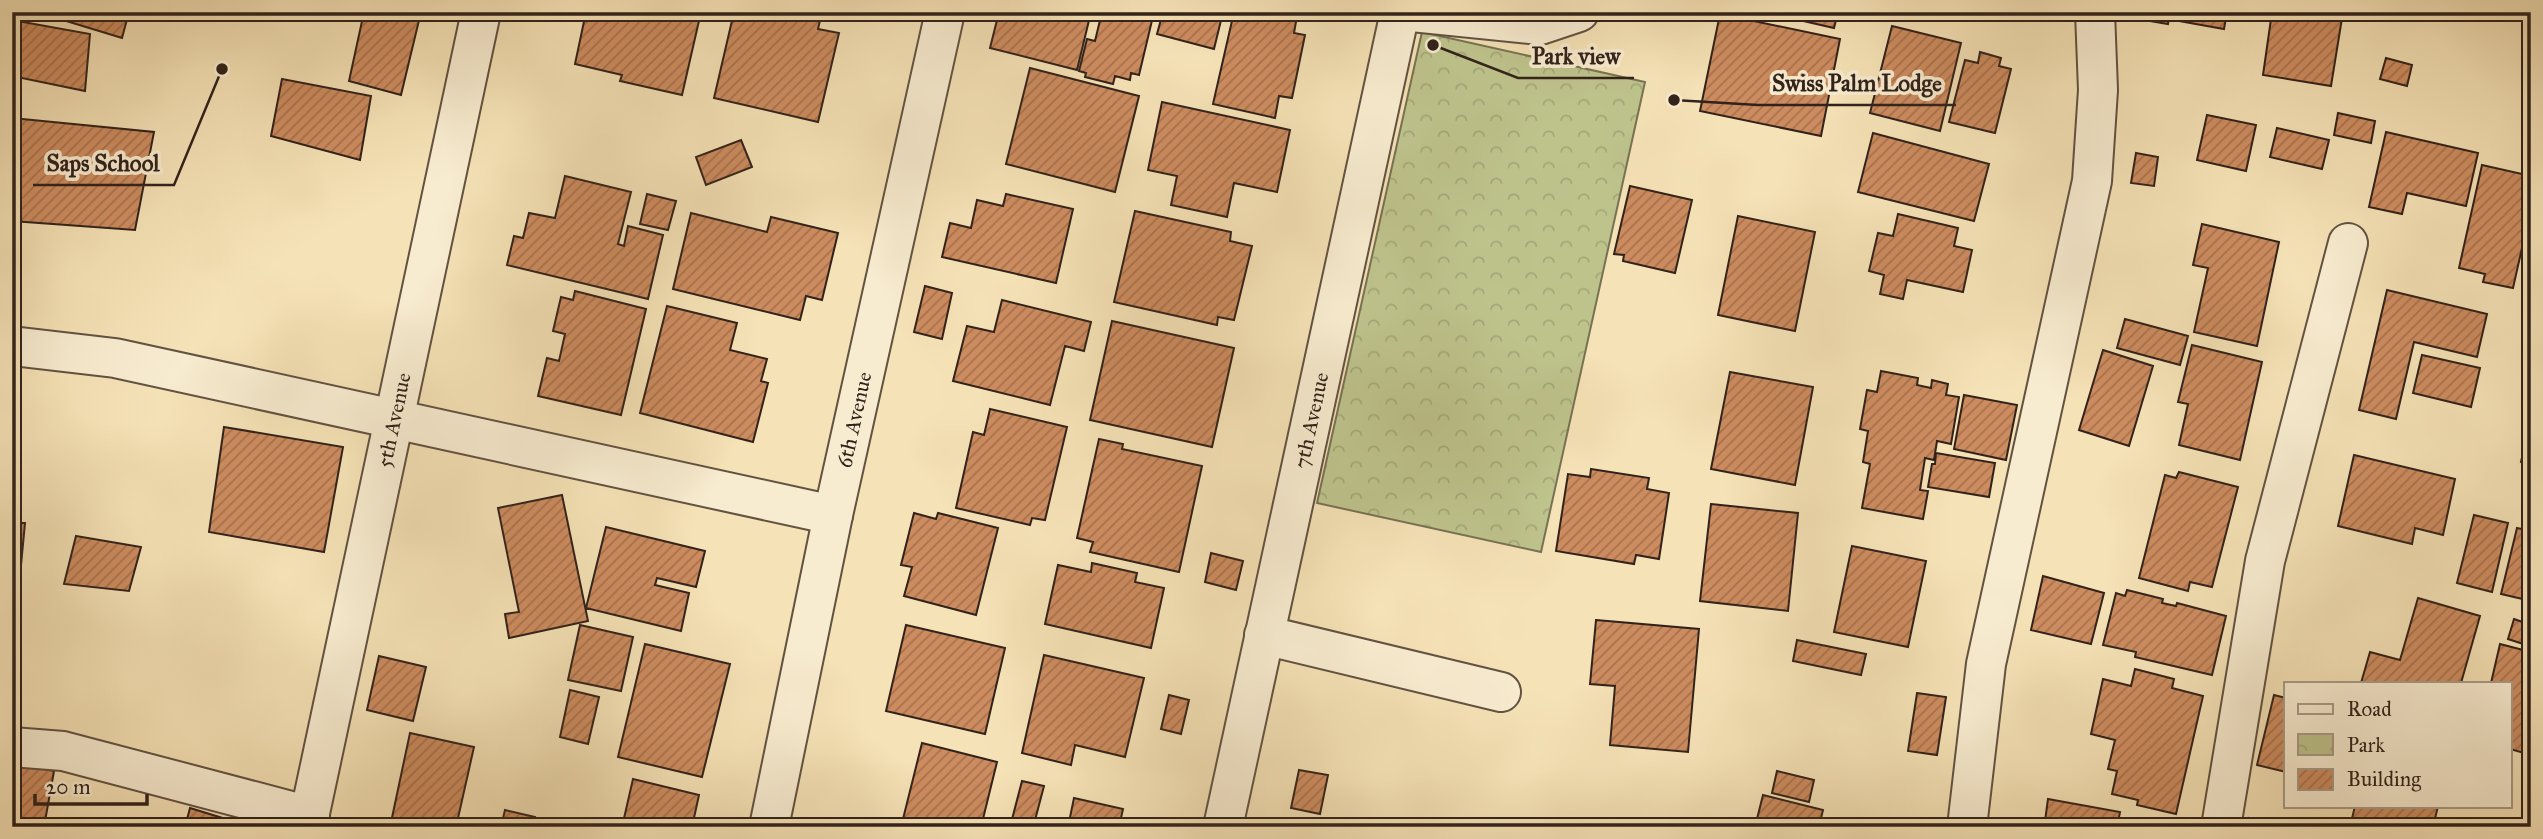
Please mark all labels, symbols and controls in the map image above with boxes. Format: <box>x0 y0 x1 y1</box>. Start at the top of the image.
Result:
callout: Park view <box>1518 34 1634 78</box>
text: Park view <box>1532 42 1621 70</box>
callout: Swiss Palm Lodge <box>1758 61 1956 105</box>
text: Swiss Palm Lodge <box>1772 69 1942 98</box>
callout: Saps School <box>33 141 174 185</box>
text: Saps School <box>46 149 160 178</box>
street label: 6th Avenue <box>831 369 878 470</box>
street label: 5th Avenue <box>371 370 417 470</box>
street label: 7th Avenue <box>1288 370 1334 471</box>
legend <box>2284 682 2512 808</box>
text: Road <box>2347 696 2392 722</box>
text: Park <box>2347 732 2385 758</box>
scale bar <box>35 762 147 806</box>
text: Building <box>2347 766 2421 792</box>
text: 20 m <box>46 774 91 800</box>

